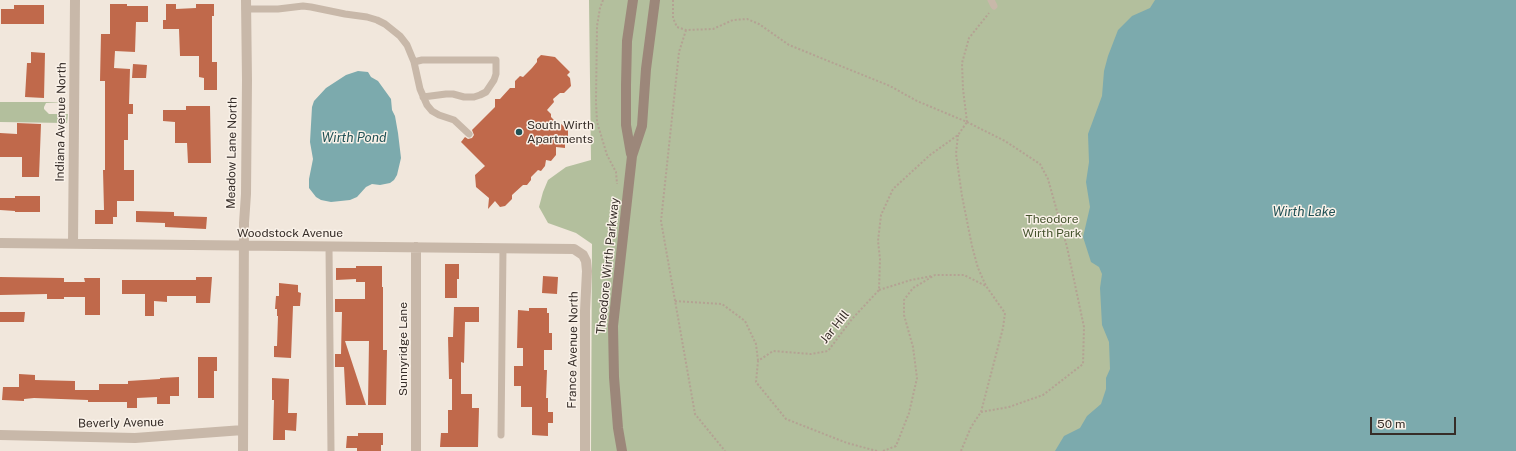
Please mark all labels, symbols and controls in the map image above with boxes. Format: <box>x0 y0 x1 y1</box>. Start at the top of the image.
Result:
street label: Indiana Avenue North <box>53 62 69 182</box>
street label: Meadow Lane North <box>224 97 240 209</box>
place label: South Wirth Apartments <box>527 118 594 146</box>
marker: South Wirth Apartments <box>514 127 524 137</box>
water label: Wirth Pond <box>322 130 386 146</box>
street label: Theodore Wirth Parkway <box>594 197 622 335</box>
water label: Wirth Lake <box>1273 204 1335 220</box>
park label: Theodore Wirth Park <box>1022 212 1082 240</box>
street label: Woodstock Avenue <box>237 226 343 240</box>
street label: France Avenue North <box>565 291 581 409</box>
street label: Sunnyridge Lane <box>396 302 410 396</box>
street label: Jar Hill <box>817 308 853 346</box>
scale bar <box>1372 409 1458 435</box>
street label: Beverly Avenue <box>78 415 164 431</box>
text: 50 m <box>1377 417 1405 431</box>

